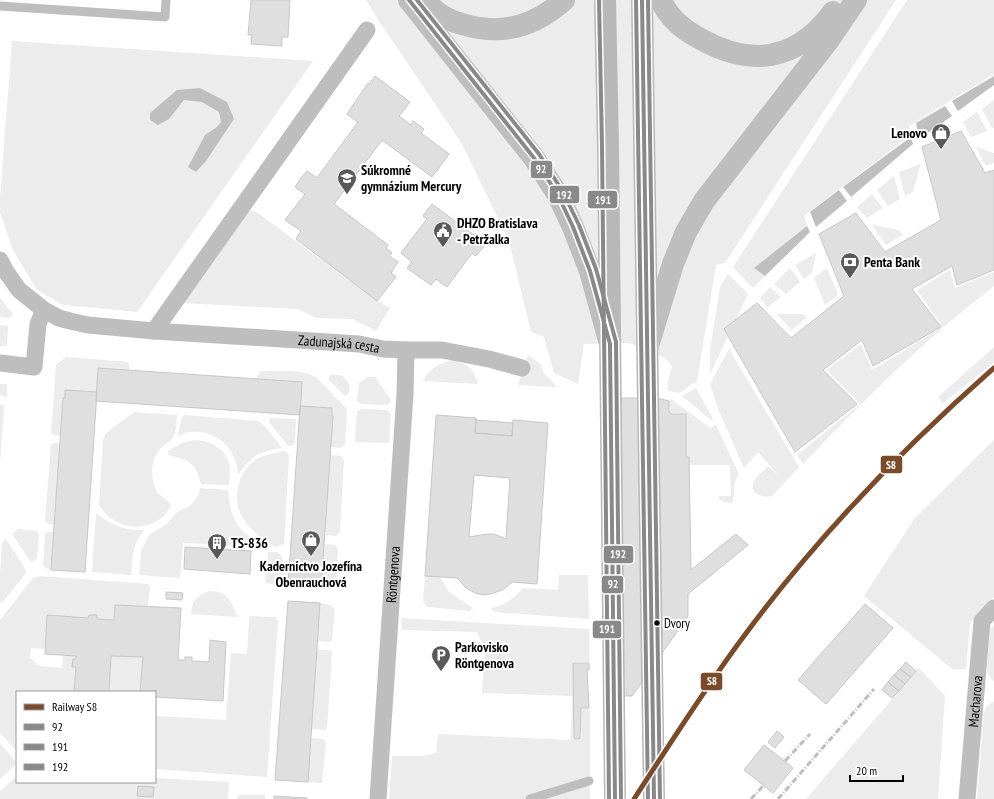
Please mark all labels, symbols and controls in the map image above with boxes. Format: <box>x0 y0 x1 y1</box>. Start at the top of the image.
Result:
shop icon: Lenovo <box>930 122 952 150</box>
place label: Lenovo <box>891 124 927 142</box>
line badge: 92 <box>530 160 553 179</box>
place label: Súkromné gymnázium Mercury <box>361 161 462 195</box>
text: 92 <box>536 162 546 176</box>
school or university icon: Súkromné gymnázium Mercury <box>336 167 358 195</box>
line badge: 192 <box>549 185 580 204</box>
text: 192 <box>556 188 572 202</box>
line badge: 191 <box>587 190 618 209</box>
text: 191 <box>595 193 611 207</box>
place label: DHZO Bratislava - Petržalka <box>457 214 538 248</box>
public building icon: DHZO Bratislava - Petržalka <box>432 220 454 248</box>
bank icon: Penta Bank <box>839 251 861 279</box>
place label: Penta Bank <box>864 253 920 271</box>
street label: Zadunajská cesta <box>297 331 381 357</box>
line badge: S8 <box>880 455 903 474</box>
text: S8 <box>886 458 896 472</box>
shop icon: Kaderníctvo Jozefína Obenrauchová <box>300 529 322 557</box>
building icon: TS-836 <box>206 532 228 560</box>
place label: TS-836 <box>231 534 268 552</box>
street label: Röntgenova <box>382 545 404 604</box>
line badge: 192 <box>603 545 634 564</box>
text: 192 <box>610 547 626 561</box>
place label: Kaderníctvo Jozefína Obenrauchová <box>260 557 362 591</box>
line badge: 92 <box>601 575 624 594</box>
text: 92 <box>608 577 618 591</box>
place label: Dvory <box>664 615 690 632</box>
marker: Dvory <box>652 618 662 628</box>
line badge: 191 <box>592 620 622 639</box>
text: 191 <box>599 622 615 636</box>
place label: Parkovisko Röntgenova <box>455 638 514 672</box>
parking icon: Parkovisko Röntgenova <box>430 644 452 672</box>
line badge: S8 <box>700 672 723 691</box>
text: S8 <box>707 674 717 688</box>
street label: Macharova <box>964 675 986 728</box>
legend <box>16 691 156 783</box>
text: Railway S8 <box>52 699 97 714</box>
text: 92 <box>52 719 63 734</box>
text: 191 <box>52 739 68 754</box>
scale bar <box>850 757 903 783</box>
text: 192 <box>52 759 68 774</box>
text: 20 m <box>856 763 877 778</box>

